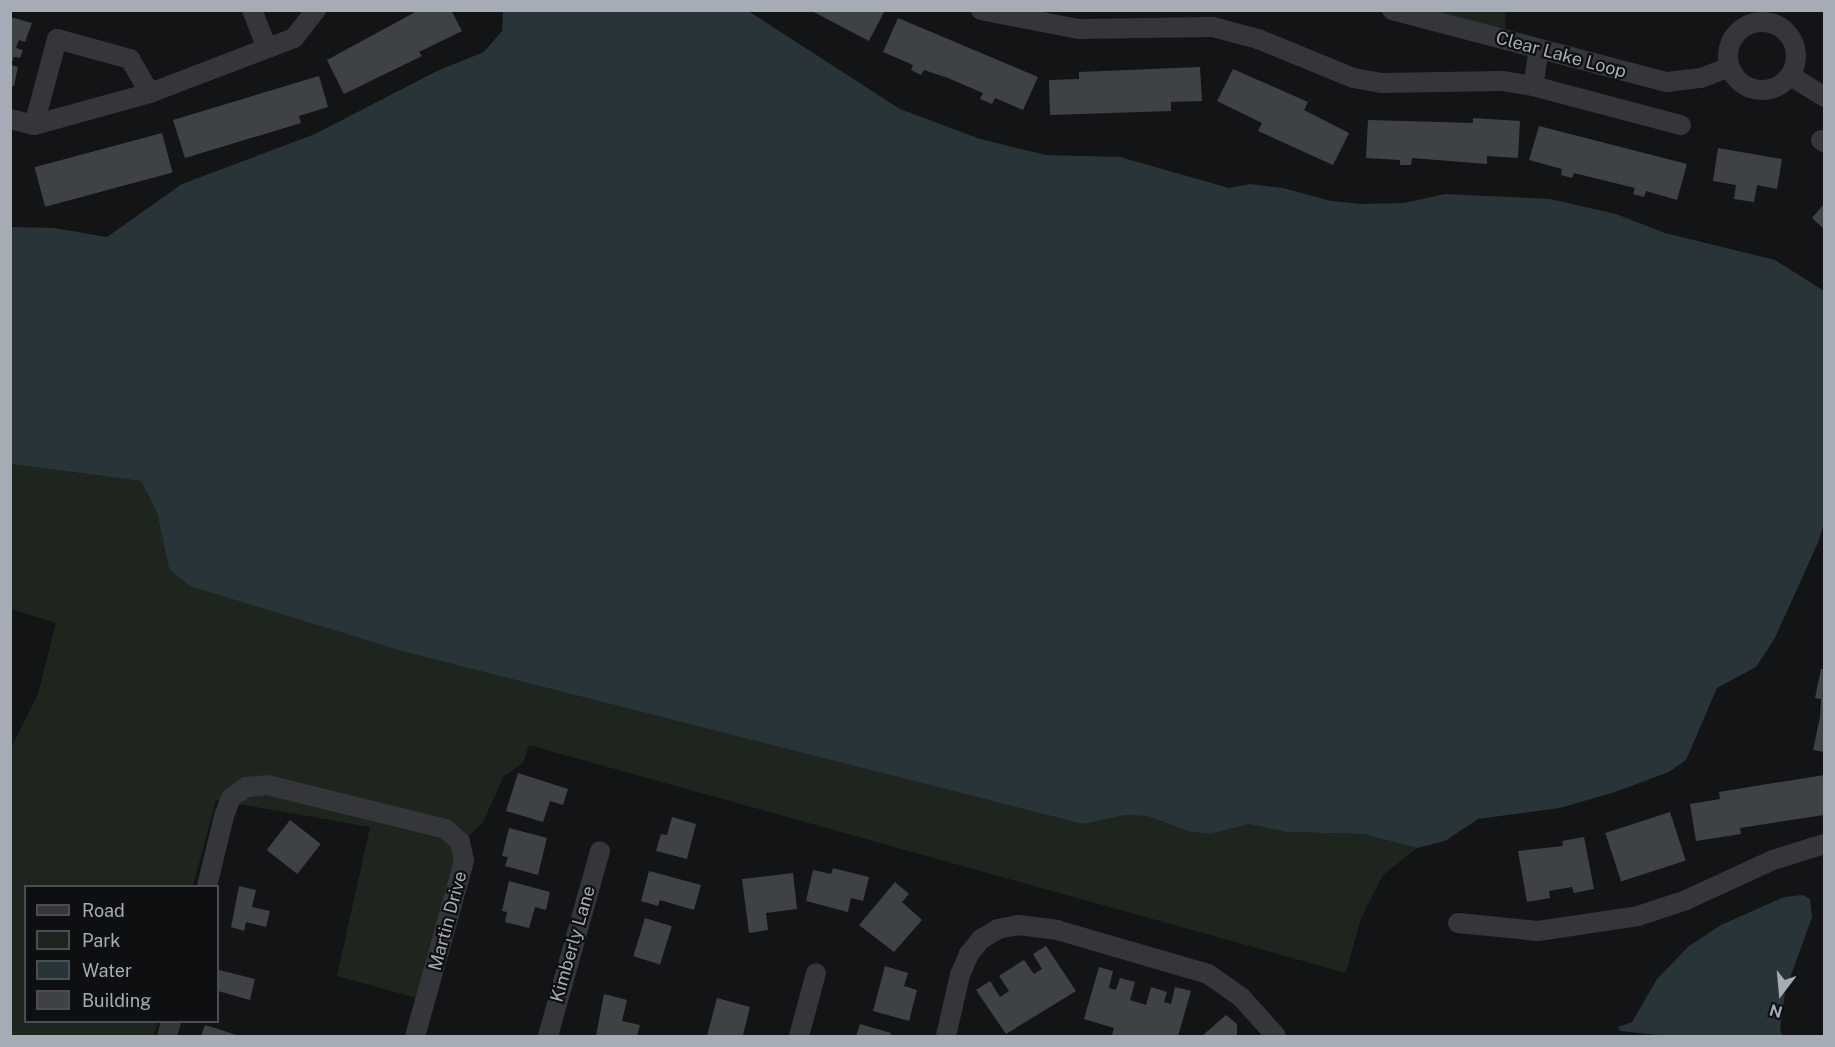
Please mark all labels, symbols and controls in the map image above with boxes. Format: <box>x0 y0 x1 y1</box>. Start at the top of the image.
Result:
street label: Clear Lake Loop <box>1493 27 1629 83</box>
street label: Martin Drive <box>424 869 472 973</box>
street label: Kimberly Lane <box>546 883 600 1005</box>
legend <box>24 885 219 1023</box>
text: Road <box>82 900 125 921</box>
text: Park <box>82 930 120 951</box>
text: Water <box>82 960 132 981</box>
north arrow <box>1751 963 1811 1023</box>
text: Building <box>82 990 151 1011</box>
text: N <box>1767 1000 1785 1022</box>

